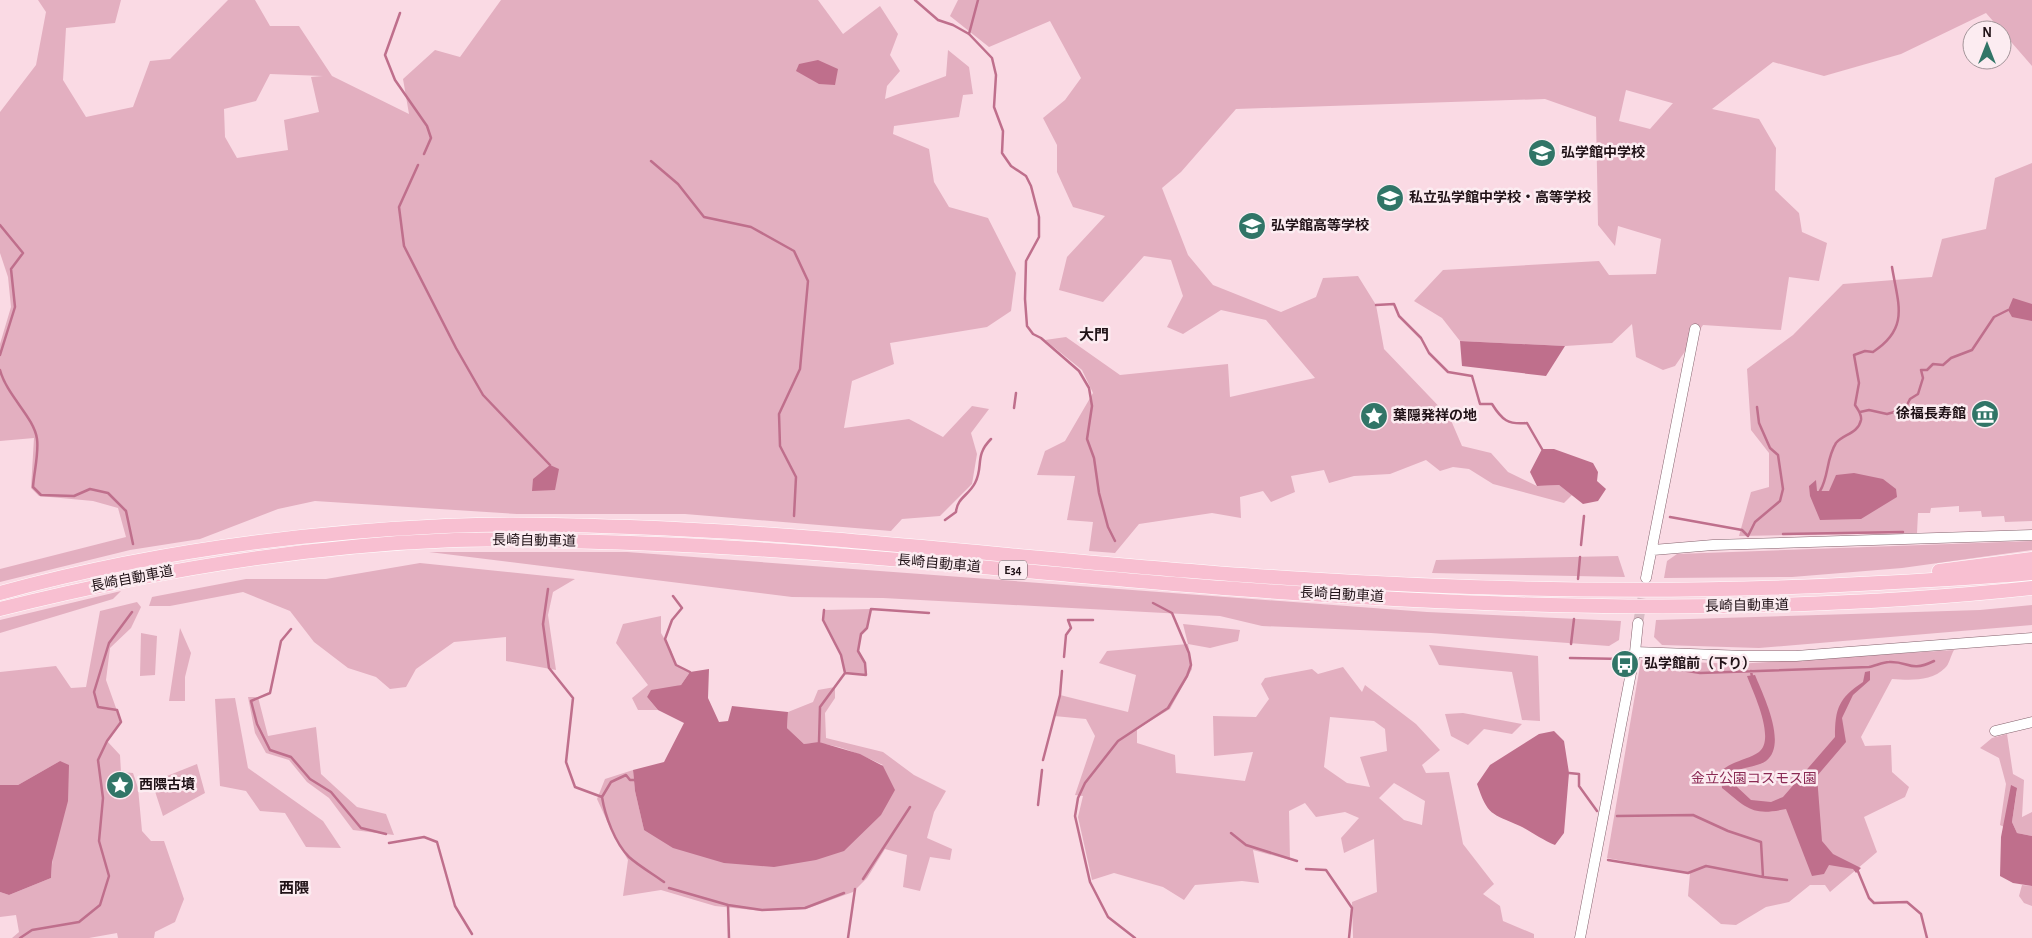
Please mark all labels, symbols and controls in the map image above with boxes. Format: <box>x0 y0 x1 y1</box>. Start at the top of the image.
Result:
north arrow <box>1962 20 2012 70</box>
text: N <box>1982 26 1992 40</box>
school or university icon: 弘学館中学校 <box>1527 138 1557 168</box>
place label: 弘学館中学校 <box>1561 145 1645 160</box>
school or university icon: 私立弘学館中学校・高等学校 <box>1375 183 1405 213</box>
place label: 私立弘学館中学校・高等学校 <box>1409 189 1591 205</box>
school or university icon: 弘学館高等学校 <box>1237 211 1267 241</box>
place label: 弘学館高等学校 <box>1271 217 1369 233</box>
district label: 大門 <box>1079 327 1109 343</box>
museum icon: 徐福長寿館 <box>1970 399 2000 429</box>
place icon: 葉隠発祥の地 <box>1359 401 1389 431</box>
place label: 徐福長寿館 <box>1896 405 1966 421</box>
place label: 葉隠発祥の地 <box>1393 408 1477 423</box>
street label: 長崎自動車道 <box>492 532 576 549</box>
street label: 長崎自動車道 <box>897 552 982 575</box>
road number: E34 <box>999 560 1027 580</box>
street label: 長崎自動車道 <box>89 563 175 594</box>
street label: 長崎自動車道 <box>1300 585 1384 604</box>
street label: 長崎自動車道 <box>1705 597 1789 614</box>
bus stop icon: 弘学館前（下り） <box>1610 649 1640 679</box>
place label: 弘学館前（下り） <box>1644 655 1756 671</box>
place icon: 西隈古墳 <box>105 770 135 800</box>
park label: 金立公園コスモス園 <box>1691 771 1817 786</box>
place label: 西隈古墳 <box>139 777 195 792</box>
district label: 西隈 <box>279 880 309 896</box>

